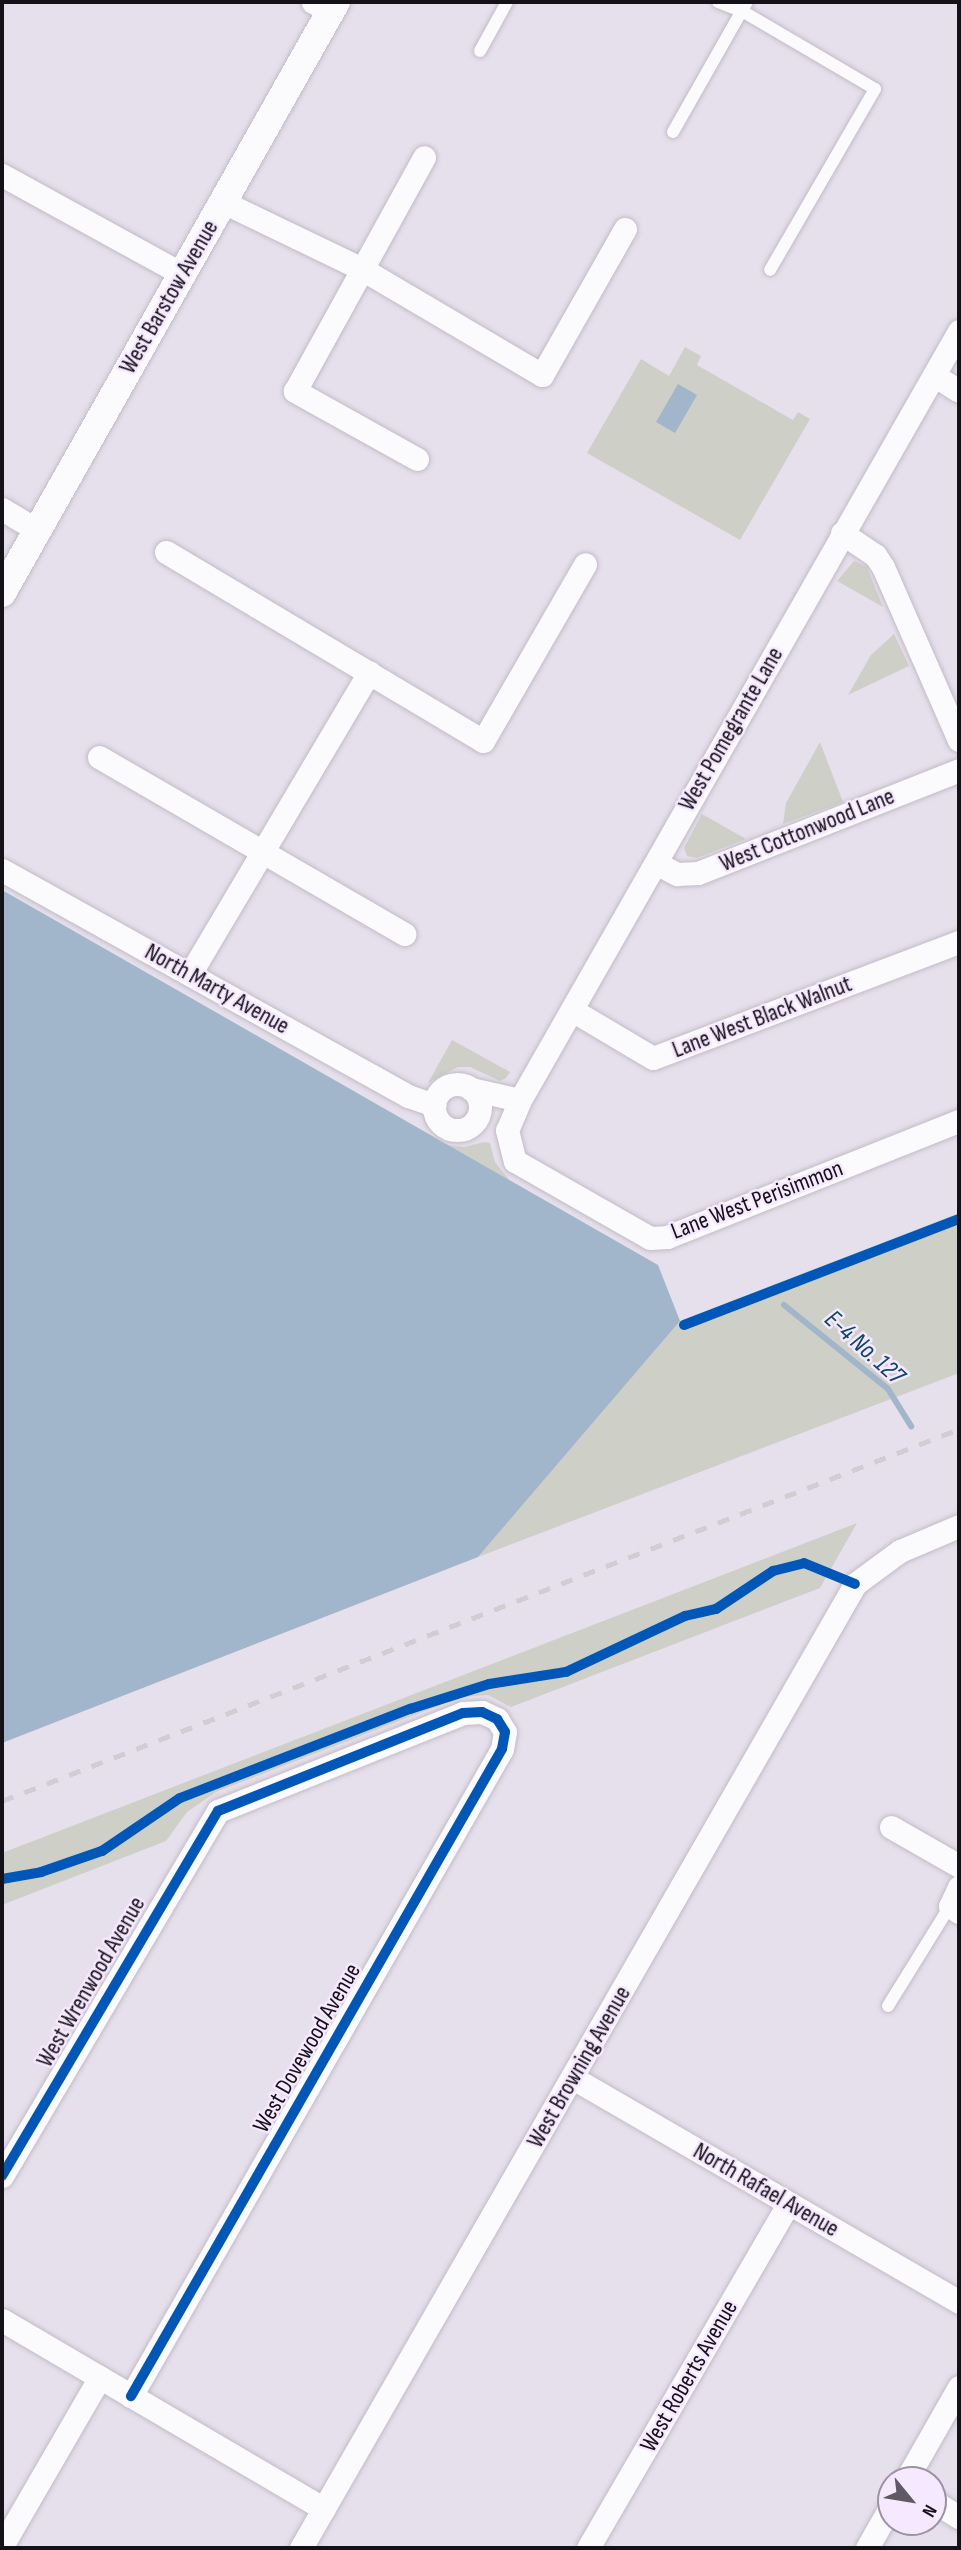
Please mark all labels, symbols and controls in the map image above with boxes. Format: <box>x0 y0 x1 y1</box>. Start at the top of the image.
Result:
street label: West Barstow Avenue <box>113 215 225 379</box>
street label: West Pomegrante Lane <box>672 642 790 816</box>
street label: West Cottonwood Lane <box>715 782 899 878</box>
street label: North Marty Avenue <box>140 937 294 1041</box>
street label: Lane West Black Walnut <box>668 970 856 1064</box>
street label: Lane West Perisimmon <box>667 1154 847 1246</box>
water label: E-4 No. 127 <box>818 1304 910 1392</box>
street label: West Wrenwood Avenue <box>30 1892 152 2072</box>
street label: West Dovewood Avenue <box>247 1958 367 2138</box>
street label: West Browning Avenue <box>521 1981 637 2153</box>
street label: North Rafael Avenue <box>688 2137 844 2243</box>
street label: West Roberts Avenue <box>634 2295 744 2457</box>
north arrow <box>877 2466 947 2536</box>
text: N <box>916 2501 941 2521</box>

